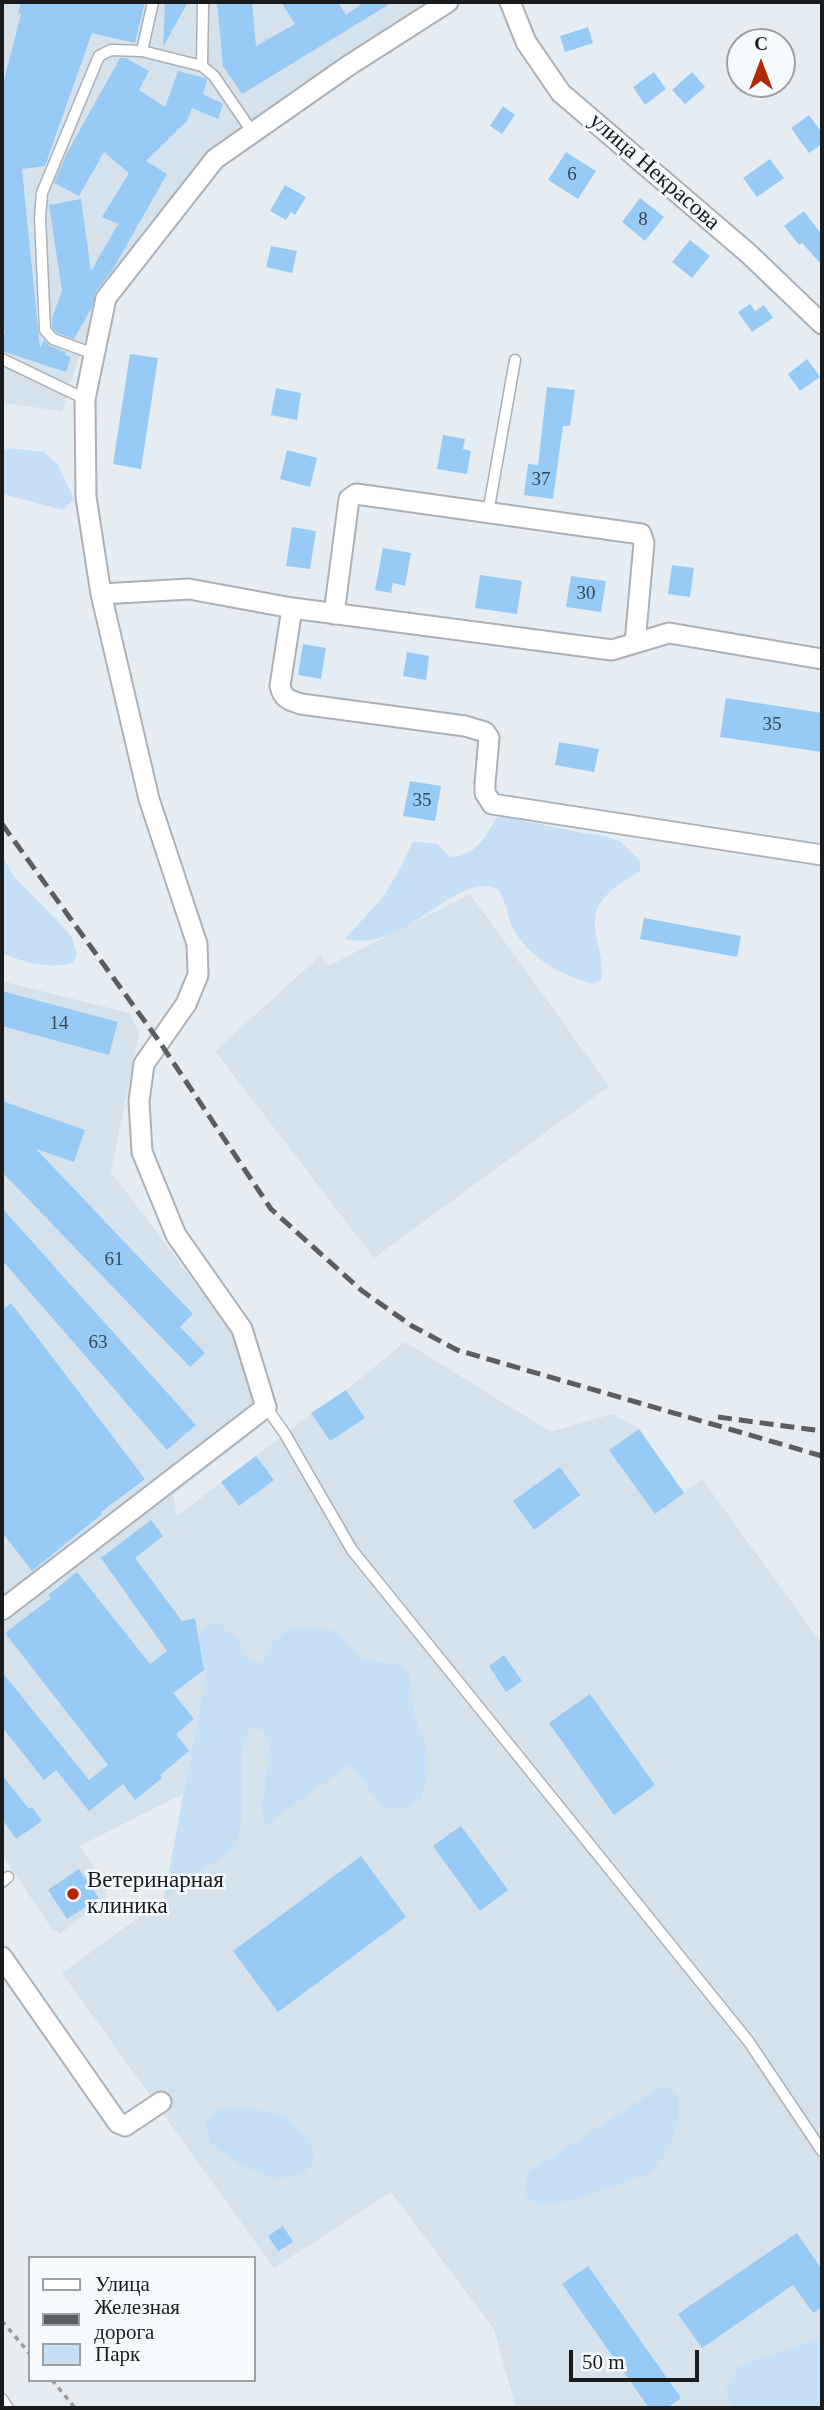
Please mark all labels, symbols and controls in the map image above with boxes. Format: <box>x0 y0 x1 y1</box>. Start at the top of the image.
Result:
north arrow <box>726 28 796 98</box>
text: С <box>754 33 768 54</box>
street label: улица Некрасова <box>583 108 725 236</box>
house number: 6 <box>567 164 577 186</box>
house number: 8 <box>638 209 648 231</box>
house number: 37 <box>532 469 551 491</box>
house number: 30 <box>576 583 596 605</box>
house number: 35 <box>762 714 782 736</box>
house number: 35 <box>412 790 432 812</box>
house number: 14 <box>50 1013 68 1035</box>
house number: 61 <box>104 1249 124 1271</box>
house number: 63 <box>88 1332 108 1354</box>
place label: Ветеринарная клиника <box>87 1867 224 1921</box>
marker: Ветеринарная клиника <box>65 1886 81 1902</box>
legend <box>28 2256 256 2382</box>
text: Улица <box>95 2272 150 2296</box>
text: Железная дорога <box>94 2295 180 2344</box>
scale bar <box>572 2336 702 2380</box>
text: Парк <box>95 2342 140 2366</box>
text: 50 m <box>582 2350 625 2374</box>

